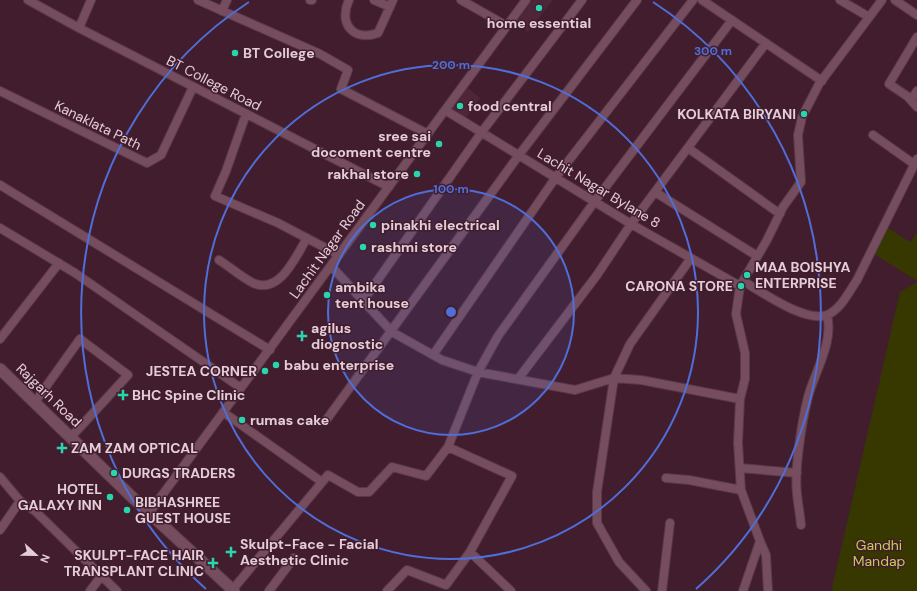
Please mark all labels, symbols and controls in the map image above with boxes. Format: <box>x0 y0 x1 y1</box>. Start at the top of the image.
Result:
marker: home essential <box>534 3 544 13</box>
place label: home essential <box>487 14 591 32</box>
text: 300 m <box>694 43 732 59</box>
place label: BT College <box>243 44 315 62</box>
marker: BT College <box>230 48 240 58</box>
street label: BT College Road <box>164 51 264 115</box>
text: 200 m <box>432 57 470 73</box>
street label: Kanaklata Path <box>52 96 144 154</box>
place label: food central <box>468 97 552 115</box>
marker: food central <box>455 101 465 111</box>
place label: KOLKATA BIRYANI <box>677 105 796 123</box>
marker: KOLKATA BIRYANI <box>799 109 809 119</box>
place label: sree sai docoment centre <box>311 127 431 161</box>
marker: sree sai docoment centre <box>434 139 444 149</box>
street label: Lachit Nagar Bylane 8 <box>534 144 664 232</box>
place label: rakhal store <box>327 165 409 183</box>
marker: rakhal store <box>412 169 422 179</box>
text: 100 m <box>433 181 469 197</box>
street label: Lachit Nagar Road <box>285 196 369 302</box>
place label: pinakhi electrical <box>381 216 500 234</box>
marker: pinakhi electrical <box>368 220 378 230</box>
place label: rashmi store <box>371 238 457 256</box>
marker: rashmi store <box>358 242 368 252</box>
place label: MAA BOISHYA ENTERPRISE <box>755 258 850 292</box>
marker: MAA BOISHYA ENTERPRISE <box>742 270 752 280</box>
place label: CARONA STORE <box>625 277 733 295</box>
place label: ambika tent house <box>335 278 409 312</box>
marker: CARONA STORE <box>736 281 746 291</box>
marker: ambika tent house <box>322 290 332 300</box>
centre of rings <box>444 305 458 319</box>
place label: agilus diognostic <box>311 319 383 353</box>
marker: agilus diognostic <box>296 330 308 342</box>
place label: babu enterprise <box>284 356 394 374</box>
street label: Rajgarh Road <box>12 359 86 431</box>
marker: babu enterprise <box>271 360 281 370</box>
place label: JESTEA CORNER <box>146 362 257 380</box>
marker: JESTEA CORNER <box>260 366 270 376</box>
place label: BHC Spine Clinic <box>132 386 245 404</box>
marker: BHC Spine Clinic <box>117 389 129 401</box>
place label: rumas cake <box>250 411 329 429</box>
marker: rumas cake <box>237 415 247 425</box>
place label: ZAM ZAM OPTICAL <box>71 439 198 457</box>
marker: ZAM ZAM OPTICAL <box>56 442 68 454</box>
place label: DURGS TRADERS <box>122 464 235 482</box>
marker: DURGS TRADERS <box>109 468 119 478</box>
place label: HOTEL GALAXY INN <box>18 480 102 514</box>
marker: HOTEL GALAXY INN <box>105 492 115 502</box>
place label: BIBHASHREE GUEST HOUSE <box>135 493 231 527</box>
marker: BIBHASHREE GUEST HOUSE <box>122 505 132 515</box>
north arrow <box>16 535 56 575</box>
place label: Skulpt-Face - Facial Aesthetic Clinic <box>240 535 379 569</box>
park label: Gandhi Mandap <box>853 536 906 570</box>
place label: SKULPT-FACE HAIR TRANSPLANT CLINIC <box>64 546 204 580</box>
marker: Skulpt-Face - Facial Aesthetic Clinic <box>225 546 237 558</box>
text: N <box>37 552 53 565</box>
marker: SKULPT-FACE HAIR TRANSPLANT CLINIC <box>207 557 219 569</box>

